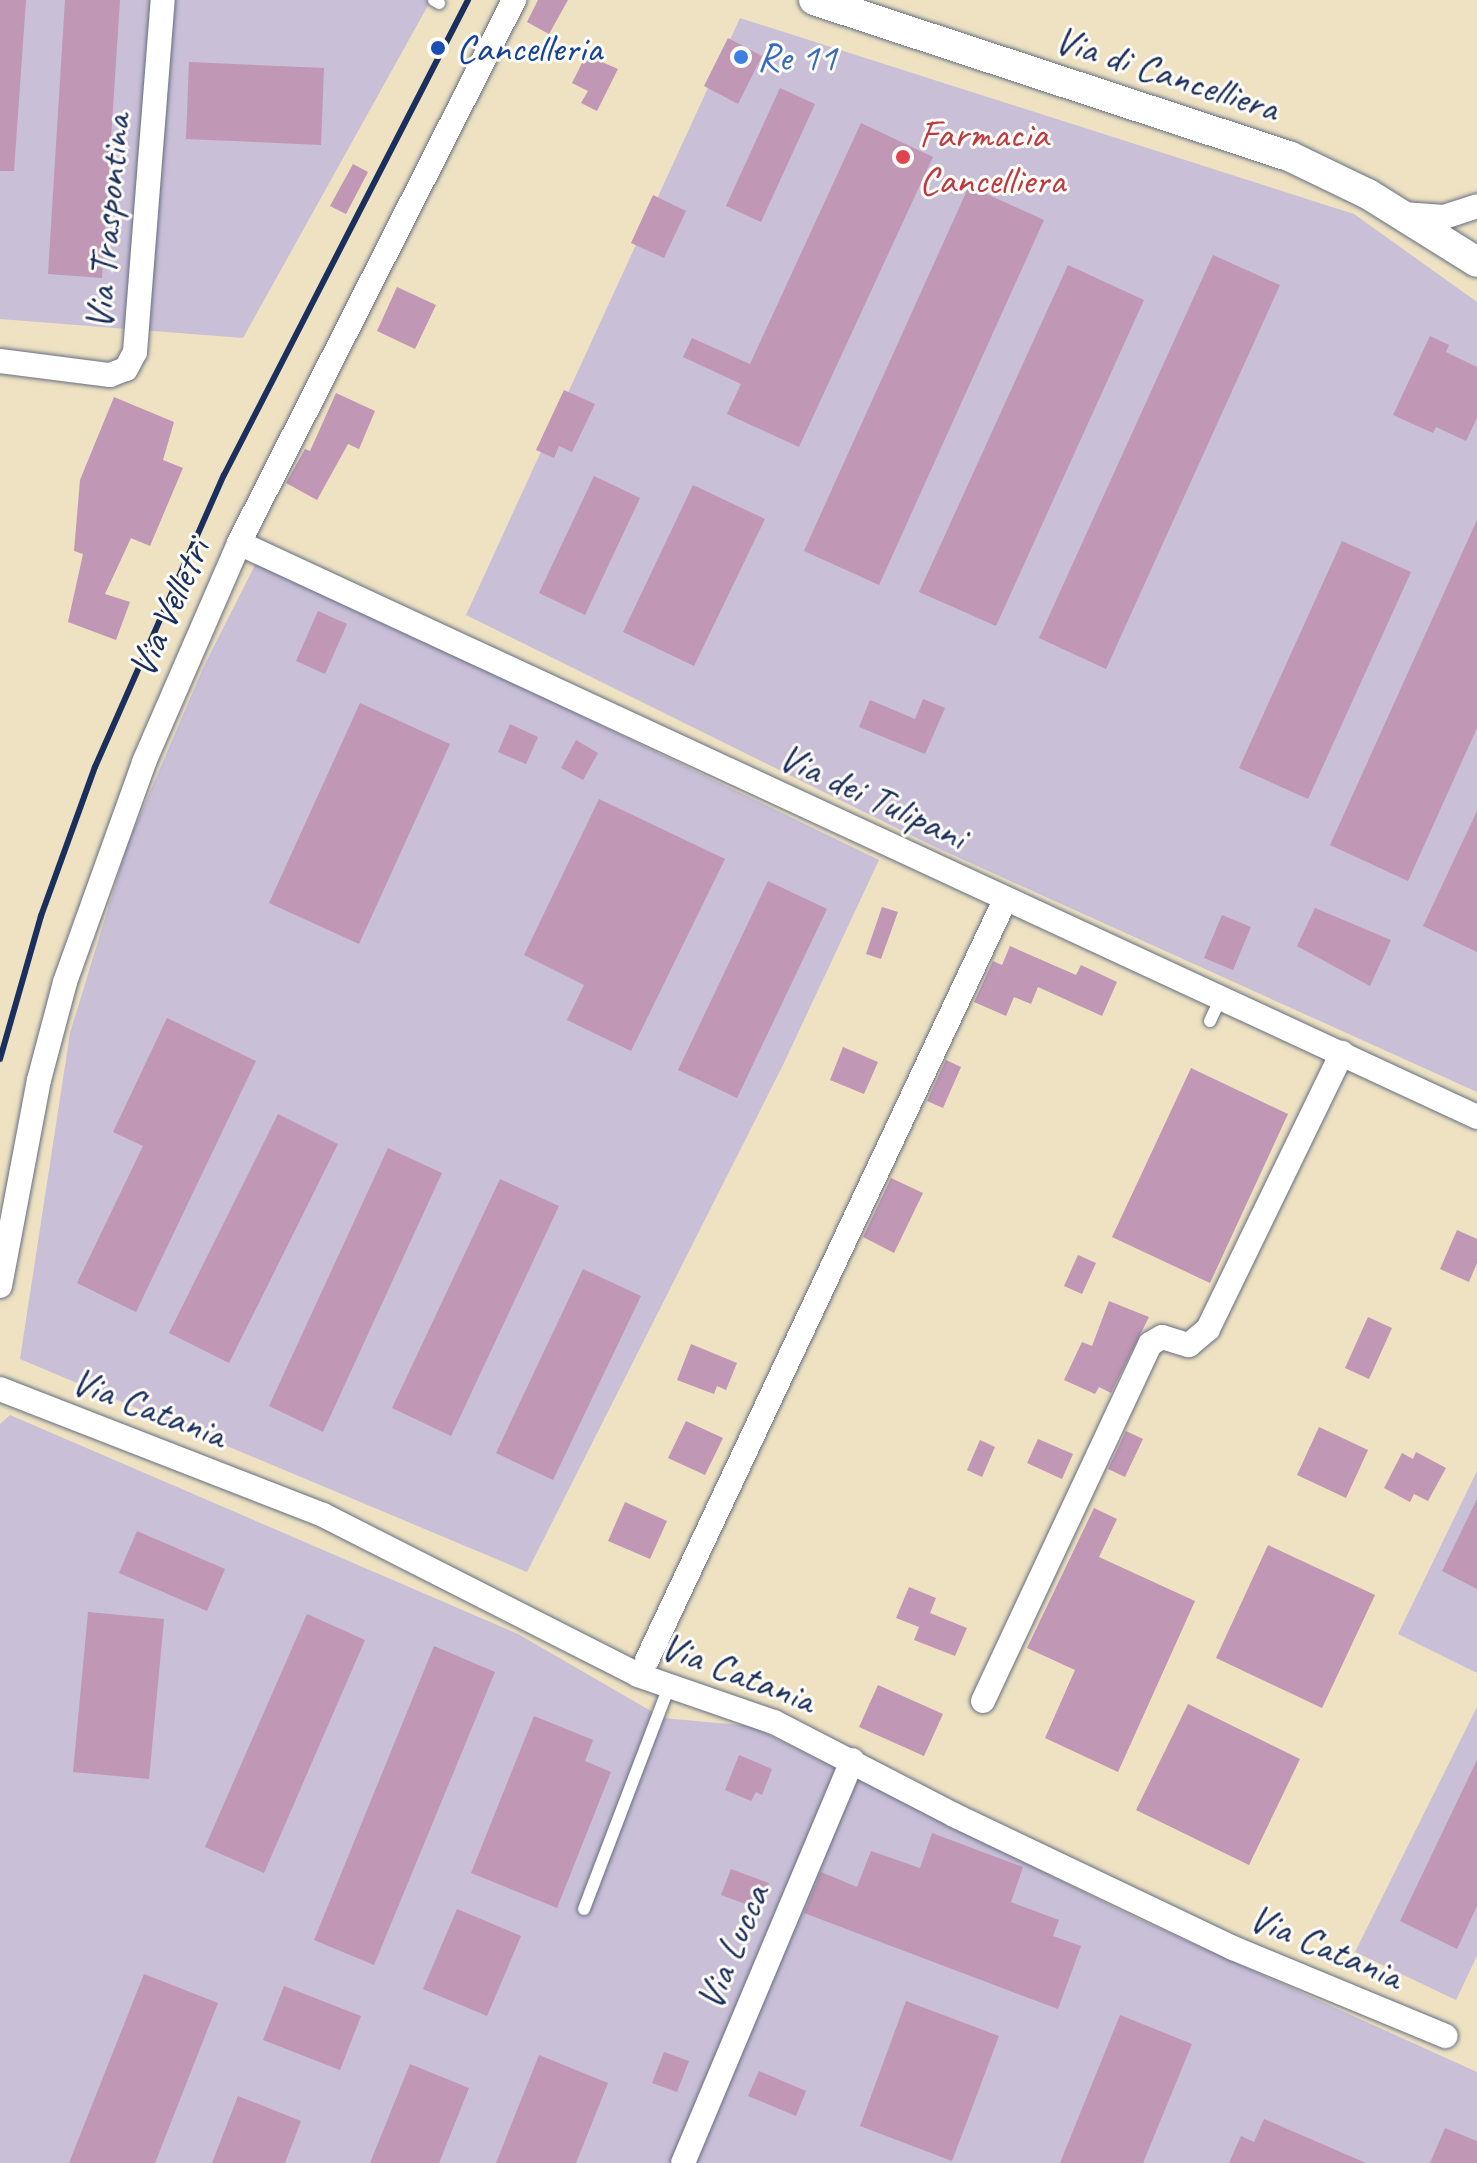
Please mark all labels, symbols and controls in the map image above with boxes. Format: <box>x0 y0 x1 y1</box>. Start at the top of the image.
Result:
street label: Via di Cancelliera <box>1049 14 1285 132</box>
place label: Cancelleria <box>456 24 602 72</box>
place label: Re 11 <box>757 33 837 81</box>
marker: Cancelleria <box>427 37 449 59</box>
marker: Re 11 <box>732 48 750 66</box>
place label: Farmacia Cancelliera <box>919 110 1065 204</box>
street label: Via Traspontina <box>74 112 140 332</box>
marker: Farmacia Cancelliera <box>894 148 912 166</box>
street label: Via Velletri <box>117 531 221 685</box>
street label: Via dei Tulipani <box>772 732 974 860</box>
street label: Via Catania <box>65 1356 233 1458</box>
street label: Via Catania <box>654 1621 822 1723</box>
street label: Via Lucca <box>685 1879 779 2015</box>
street label: Via Catania <box>1242 1892 1410 2000</box>

